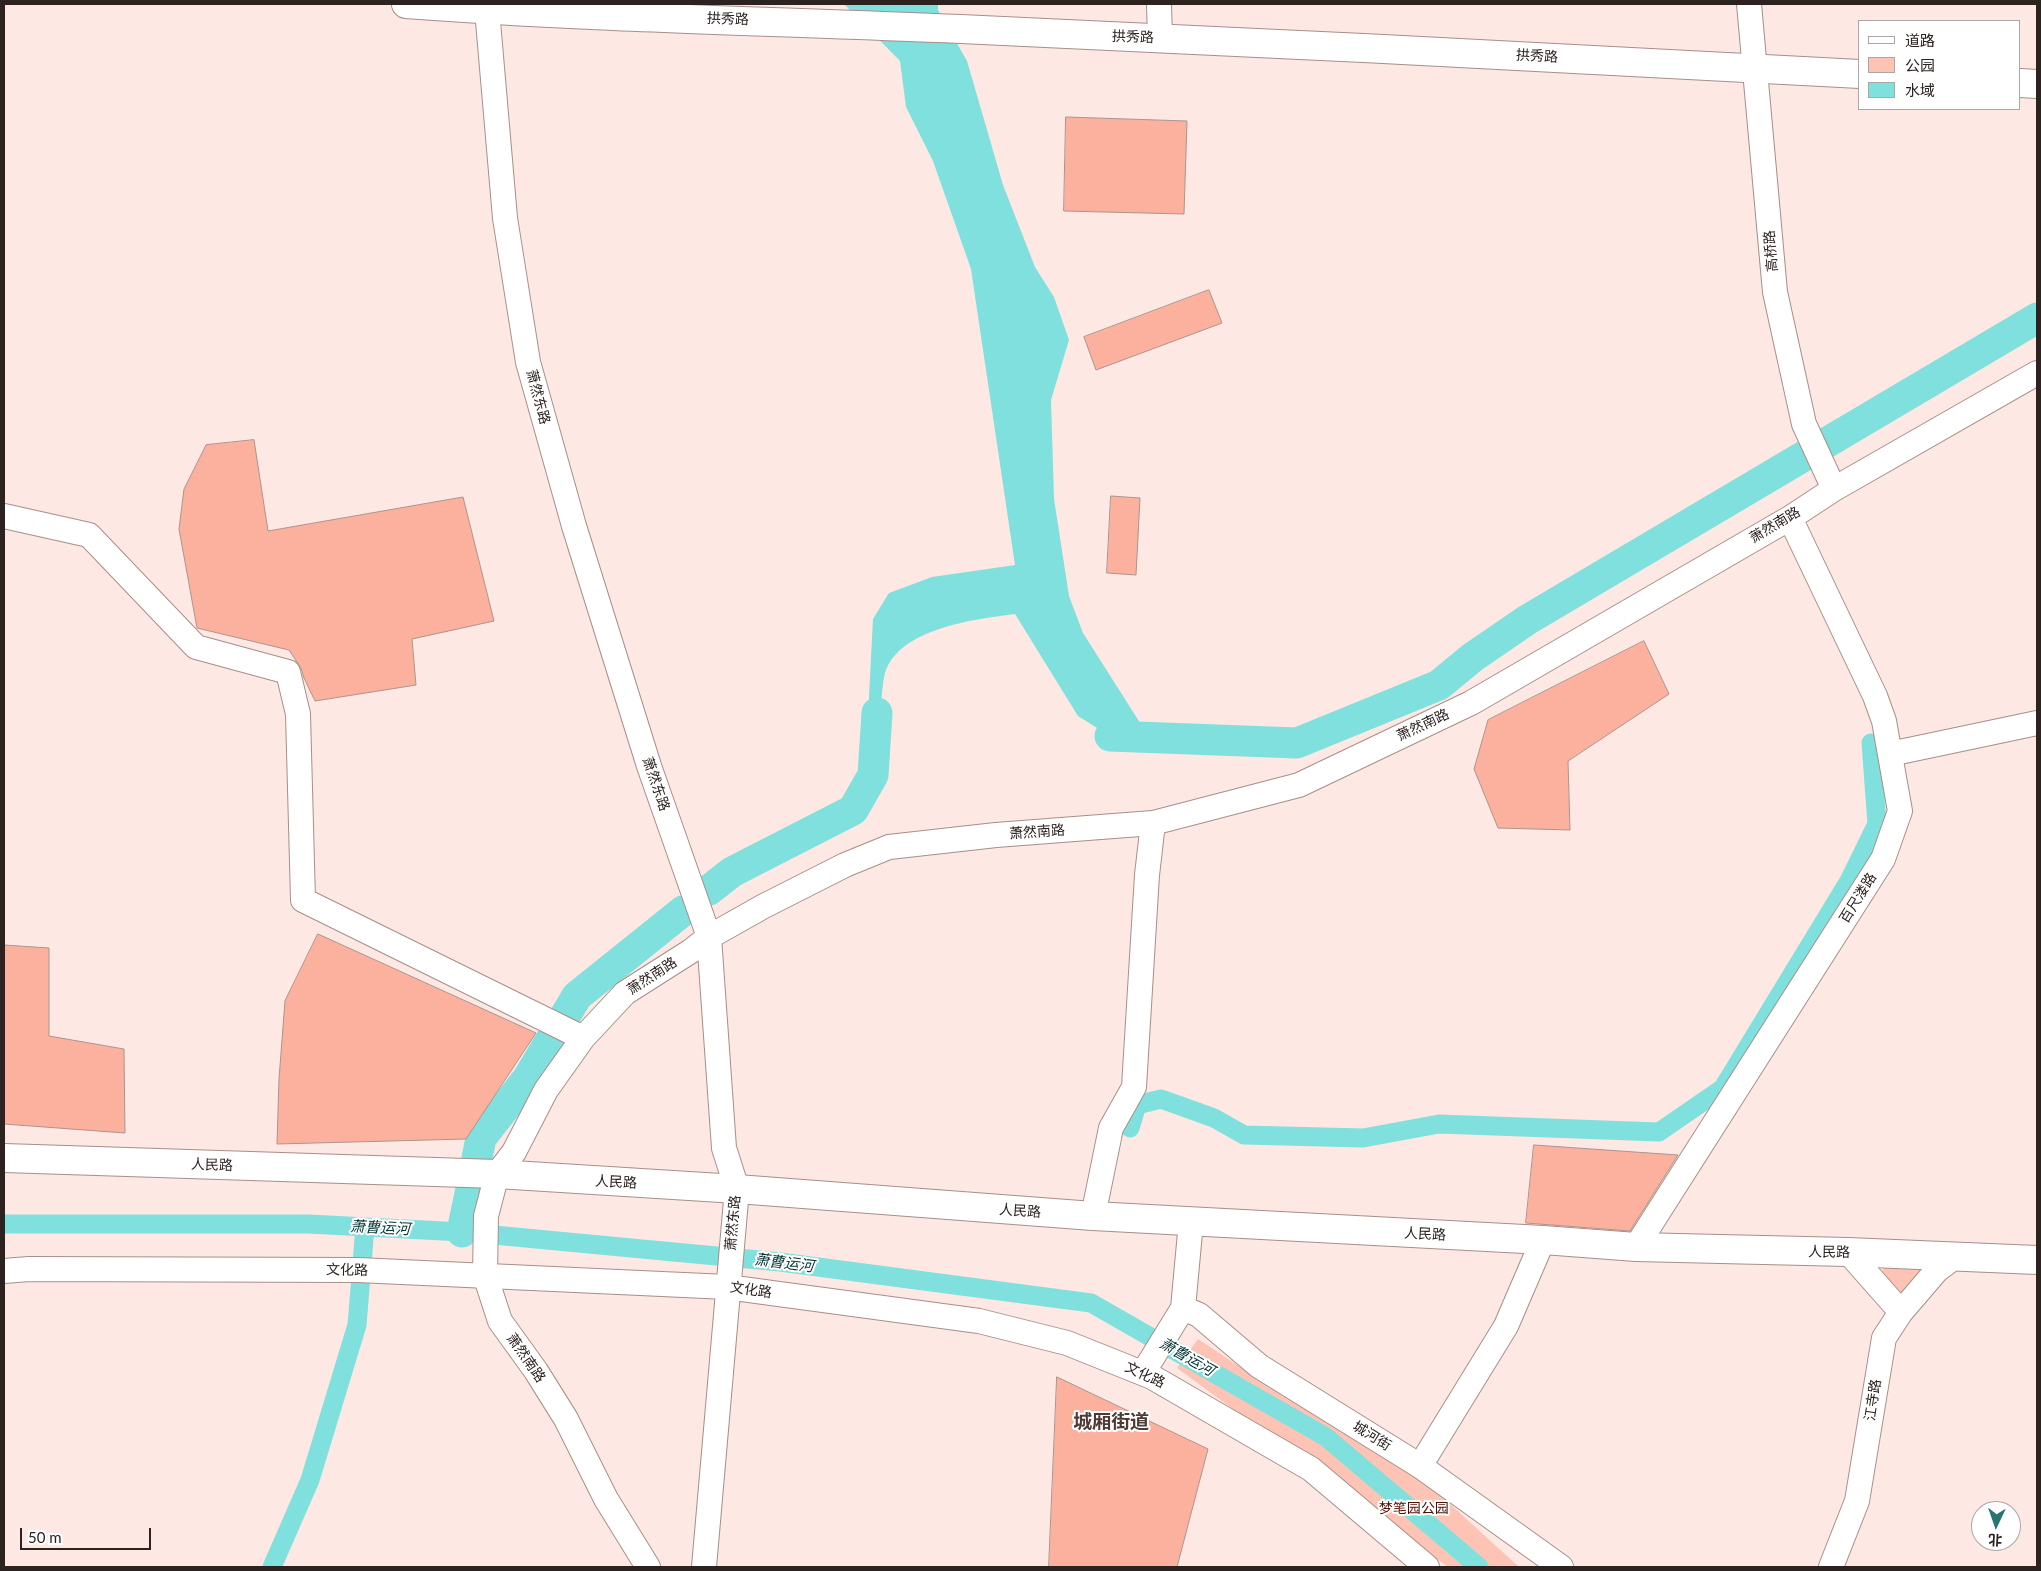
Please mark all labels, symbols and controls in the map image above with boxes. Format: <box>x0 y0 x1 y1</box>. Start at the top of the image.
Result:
street label: 拱秀路 <box>707 10 749 28</box>
legend <box>1858 20 2021 110</box>
street label: 拱秀路 <box>1112 28 1154 46</box>
text: 道路 <box>1905 31 1935 49</box>
street label: 拱秀路 <box>1516 47 1558 65</box>
text: 公园 <box>1905 56 1935 74</box>
text: 水域 <box>1905 81 1935 99</box>
street label: 高桥路 <box>1761 229 1781 273</box>
street label: 萧然东路 <box>523 368 553 426</box>
street label: 萧然南路 <box>1747 503 1803 547</box>
street label: 萧然南路 <box>1394 706 1452 744</box>
street label: 萧然东路 <box>639 755 673 813</box>
street label: 萧然南路 <box>1008 822 1066 842</box>
street label: 百尺溇路 <box>1836 870 1880 926</box>
street label: 萧然南路 <box>624 954 680 998</box>
street label: 人民路 <box>191 1156 233 1174</box>
street label: 人民路 <box>595 1173 637 1191</box>
street label: 萧然东路 <box>722 1194 744 1252</box>
street label: 人民路 <box>998 1201 1042 1221</box>
water label: 萧曹运河 <box>350 1217 410 1239</box>
street label: 人民路 <box>1404 1225 1446 1243</box>
street label: 人民路 <box>1808 1243 1850 1261</box>
water label: 萧曹运河 <box>753 1250 815 1276</box>
street label: 文化路 <box>326 1261 368 1279</box>
street label: 文化路 <box>729 1279 773 1301</box>
street label: 萧然南路 <box>503 1330 549 1386</box>
water label: 萧曹运河 <box>1157 1334 1217 1380</box>
street label: 文化路 <box>1122 1359 1168 1391</box>
street label: 江寺路 <box>1861 1378 1885 1422</box>
district label: 城厢街道 <box>1073 1411 1149 1433</box>
street label: 城河街 <box>1350 1418 1394 1454</box>
park label: 梦笔园公园 <box>1379 1500 1449 1516</box>
north arrow <box>1971 1501 2021 1551</box>
scale bar <box>22 1518 154 1550</box>
text: 50 m <box>28 1528 62 1546</box>
text: 北 <box>1988 1532 2003 1549</box>

